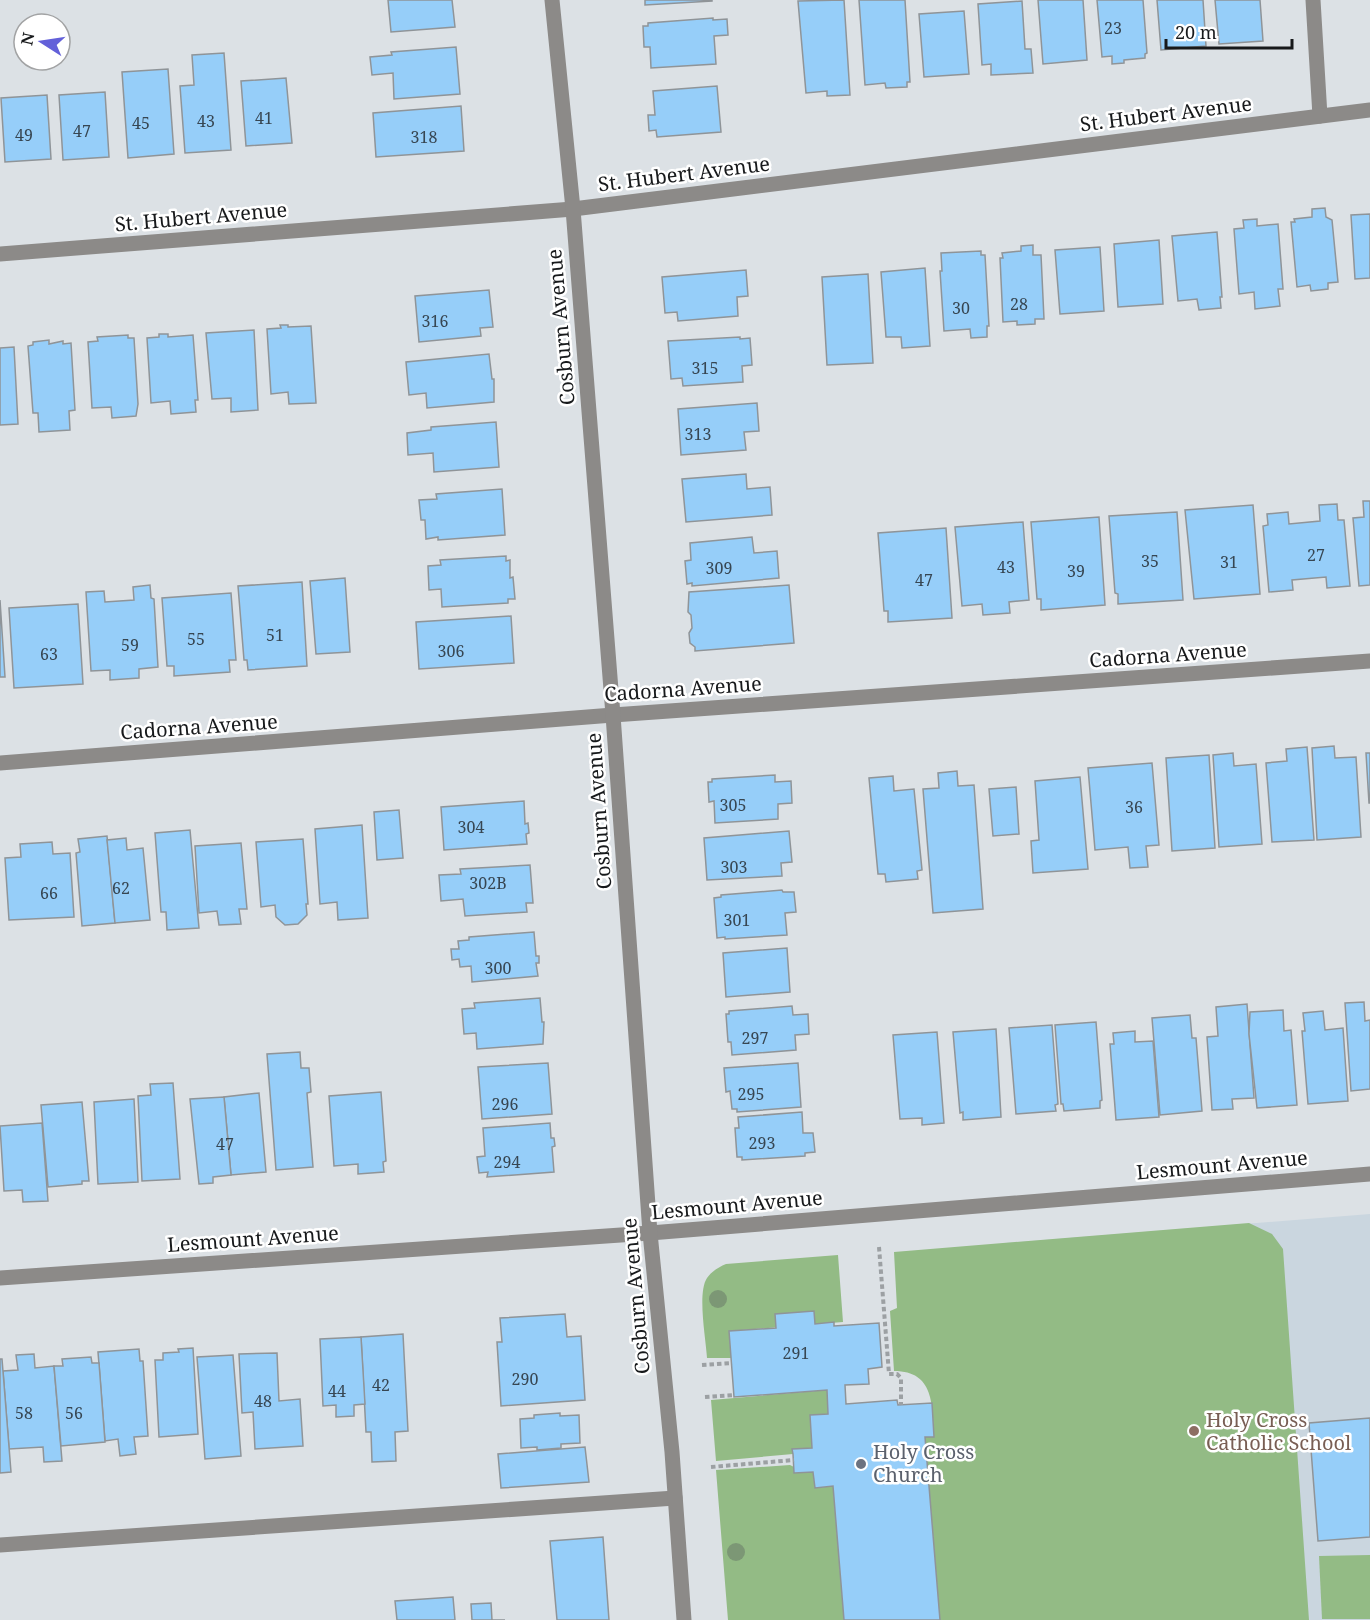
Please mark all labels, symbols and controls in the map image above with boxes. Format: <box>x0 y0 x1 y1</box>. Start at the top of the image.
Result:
north arrow <box>12 12 72 72</box>
scale bar <box>1166 12 1292 50</box>
house number: 23 <box>1104 17 1122 39</box>
text: 20 m <box>1175 20 1217 44</box>
text: N <box>15 30 39 47</box>
street label: St. Hubert Avenue <box>1079 90 1253 137</box>
house number: 41 <box>255 107 273 129</box>
house number: 43 <box>197 110 215 132</box>
house number: 45 <box>132 112 150 134</box>
house number: 47 <box>73 120 91 142</box>
house number: 49 <box>15 124 33 146</box>
house number: 318 <box>411 126 437 148</box>
street label: St. Hubert Avenue <box>597 150 771 197</box>
street label: St. Hubert Avenue <box>114 196 288 237</box>
street label: Cosburn Avenue <box>540 248 581 406</box>
house number: 28 <box>1010 293 1028 315</box>
house number: 30 <box>952 297 970 319</box>
house number: 316 <box>422 310 448 332</box>
house number: 315 <box>692 357 718 379</box>
house number: 313 <box>685 423 711 445</box>
house number: 27 <box>1307 544 1325 566</box>
house number: 35 <box>1141 550 1159 572</box>
house number: 31 <box>1220 551 1238 573</box>
house number: 43 <box>997 556 1015 578</box>
house number: 309 <box>706 557 732 579</box>
house number: 39 <box>1067 560 1085 582</box>
house number: 47 <box>915 569 933 591</box>
house number: 51 <box>266 624 284 646</box>
house number: 55 <box>187 628 205 650</box>
house number: 59 <box>121 634 139 656</box>
street label: Cadorna Avenue <box>1088 636 1248 673</box>
house number: 306 <box>438 640 464 662</box>
house number: 63 <box>40 643 58 665</box>
street label: Cadorna Avenue <box>603 670 763 707</box>
street label: Cadorna Avenue <box>119 708 279 745</box>
street label: Cosburn Avenue <box>580 732 617 890</box>
house number: 305 <box>720 794 746 816</box>
house number: 36 <box>1125 796 1143 818</box>
house number: 304 <box>458 816 484 838</box>
house number: 303 <box>721 856 747 878</box>
house number: 302B <box>469 872 507 894</box>
house number: 62 <box>112 877 130 899</box>
house number: 66 <box>40 882 58 904</box>
house number: 301 <box>724 909 750 931</box>
house number: 300 <box>485 957 511 979</box>
house number: 297 <box>742 1027 768 1049</box>
house number: 295 <box>738 1083 764 1105</box>
house number: 296 <box>492 1093 518 1115</box>
house number: 293 <box>749 1132 775 1154</box>
house number: 47 <box>216 1133 234 1155</box>
street label: Lesmount Avenue <box>1135 1144 1309 1185</box>
house number: 294 <box>494 1151 520 1173</box>
street label: Lesmount Avenue <box>650 1184 824 1225</box>
street label: Cosburn Avenue <box>615 1217 656 1375</box>
street label: Lesmount Avenue <box>166 1219 340 1258</box>
house number: 291 <box>783 1342 809 1364</box>
house number: 290 <box>512 1368 538 1390</box>
house number: 42 <box>372 1374 390 1396</box>
house number: 44 <box>328 1380 346 1402</box>
house number: 48 <box>254 1390 272 1412</box>
house number: 58 <box>15 1402 33 1424</box>
house number: 56 <box>65 1402 83 1424</box>
place label: Holy Cross Catholic School <box>1206 1406 1351 1456</box>
marker: Holy Cross Catholic School <box>1187 1424 1201 1438</box>
place label: Holy Cross Church <box>873 1438 974 1488</box>
marker: Holy Cross Church <box>854 1457 868 1471</box>

